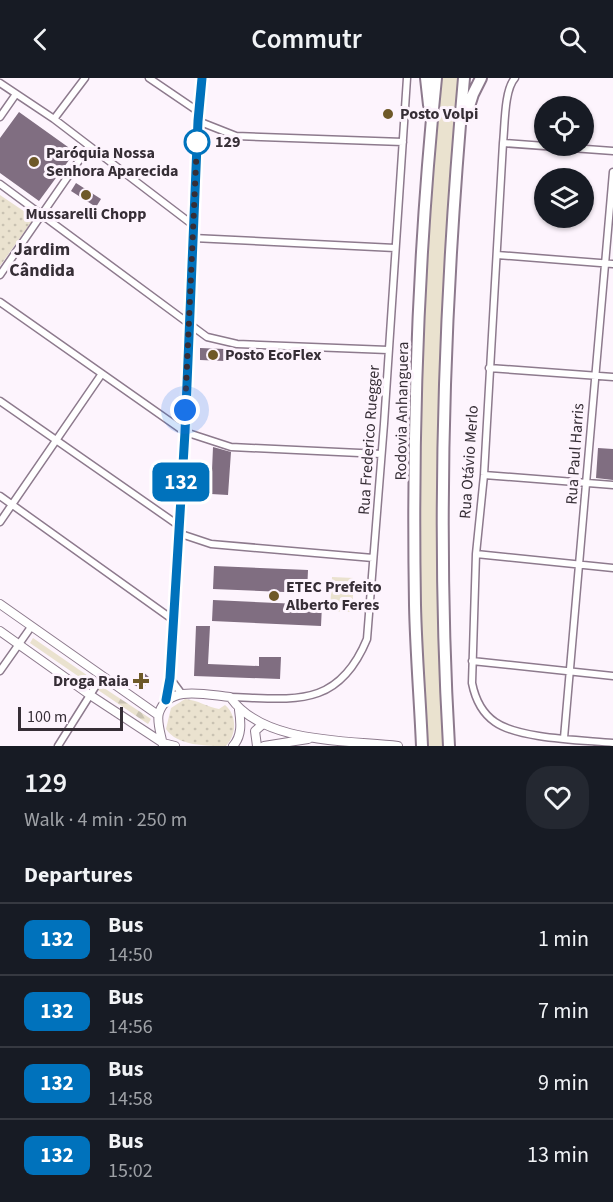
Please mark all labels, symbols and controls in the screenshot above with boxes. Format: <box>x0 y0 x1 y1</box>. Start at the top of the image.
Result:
text: Commutr <box>251 20 362 59</box>
icon: back <box>24 23 57 56</box>
icon: search <box>556 23 589 56</box>
map controls <box>534 96 594 228</box>
button: locate <box>534 96 594 156</box>
place label: Posto Volpi <box>400 103 478 125</box>
marker: Posto Volpi <box>381 107 395 121</box>
marker: 129 <box>184 129 210 155</box>
place label: 129 <box>215 131 240 153</box>
place label: Paróquia Nossa Senhora Aparecida <box>46 142 179 182</box>
marker: Paróquia Nossa Senhora Aparecida <box>27 155 41 169</box>
button: layers <box>534 168 594 228</box>
marker: Mussarelli Chopp <box>79 188 93 202</box>
place label: Mussarelli Chopp <box>26 203 146 225</box>
district label: Jardim Cândida <box>9 237 75 283</box>
street label: Rodovia Anhanguera <box>390 341 414 481</box>
place label: Posto EcoFlex <box>225 344 321 366</box>
marker: Posto EcoFlex <box>206 348 220 362</box>
street label: Rua Frederico Ruegger <box>353 364 385 516</box>
your location <box>170 395 200 425</box>
street label: Rua Paul Harris <box>560 402 590 506</box>
street label: Rua Otávio Merlo <box>454 404 484 520</box>
line badge: 132 <box>146 462 216 502</box>
text: 132 <box>164 467 198 497</box>
place label: ETEC Prefeito Alberto Feres <box>285 576 382 616</box>
marker: ETEC Prefeito Alberto Feres <box>267 589 281 603</box>
place label: Droga Raia <box>53 670 129 692</box>
marker: Droga Raia <box>134 674 148 688</box>
scale bar <box>18 704 123 732</box>
text: 100 m <box>27 706 67 728</box>
text: 129 <box>24 763 67 803</box>
button: heart <box>526 766 589 829</box>
text: Walk · 4 min · 250 m <box>24 806 187 834</box>
text: Departures <box>24 859 133 891</box>
text: Bus <box>108 909 144 941</box>
text: 1 min <box>538 923 589 955</box>
text: 132 <box>40 924 74 954</box>
text: 14:50 <box>108 941 153 969</box>
text: Bus <box>108 981 144 1013</box>
text: 7 min <box>538 995 589 1027</box>
text: 132 <box>40 996 74 1026</box>
text: 14:56 <box>108 1013 153 1041</box>
text: Bus <box>108 1053 144 1085</box>
text: 9 min <box>538 1067 589 1099</box>
text: 132 <box>40 1068 74 1098</box>
text: 14:58 <box>108 1085 153 1113</box>
text: Bus <box>108 1125 144 1157</box>
text: 13 min <box>527 1139 589 1171</box>
text: 132 <box>40 1140 74 1170</box>
text: 15:02 <box>108 1157 153 1185</box>

